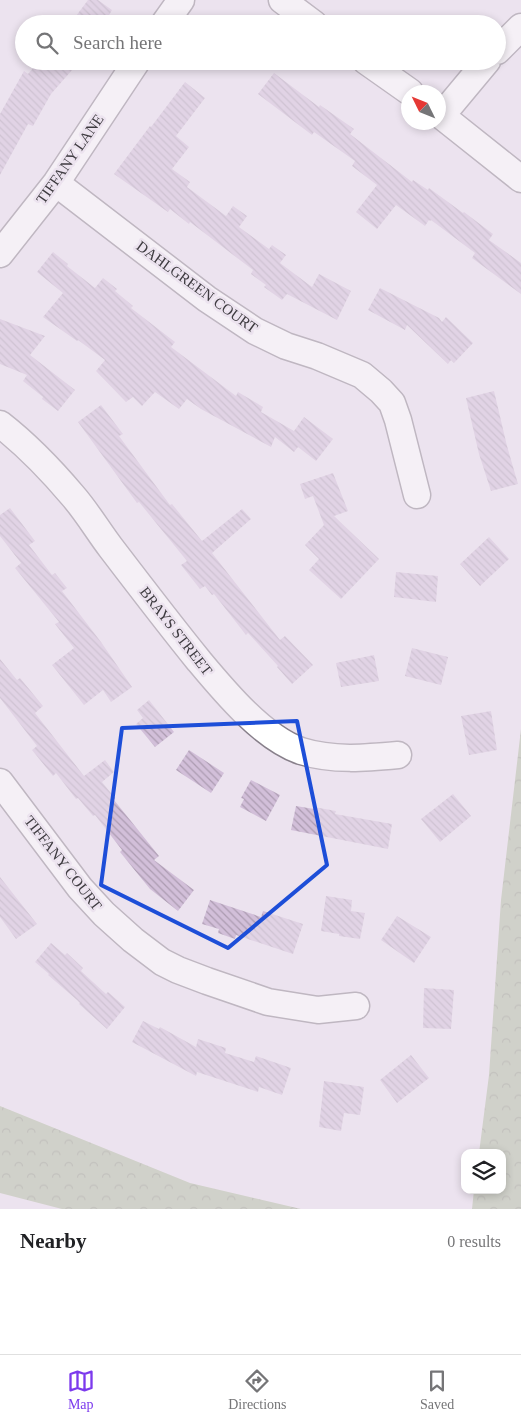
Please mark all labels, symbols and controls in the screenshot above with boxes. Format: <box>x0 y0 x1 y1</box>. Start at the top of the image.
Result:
search box <box>15 15 506 70</box>
icon: search <box>33 29 61 57</box>
text: Search here <box>73 32 162 53</box>
north arrow <box>401 85 446 130</box>
street label: TIFFANY LANE <box>33 111 107 207</box>
street label: DAHLGREEN COURT <box>134 238 260 336</box>
street label: BRAYS STREET <box>137 584 215 678</box>
street label: TIFFANY COURT <box>21 813 105 913</box>
map controls <box>461 1149 506 1194</box>
button: layers <box>461 1149 506 1194</box>
text: Nearby <box>20 1229 87 1253</box>
text: 0 results <box>447 1233 501 1250</box>
tab: Map <box>67 1367 95 1413</box>
tab: Directions <box>228 1367 287 1413</box>
tab: Saved <box>420 1367 454 1413</box>

